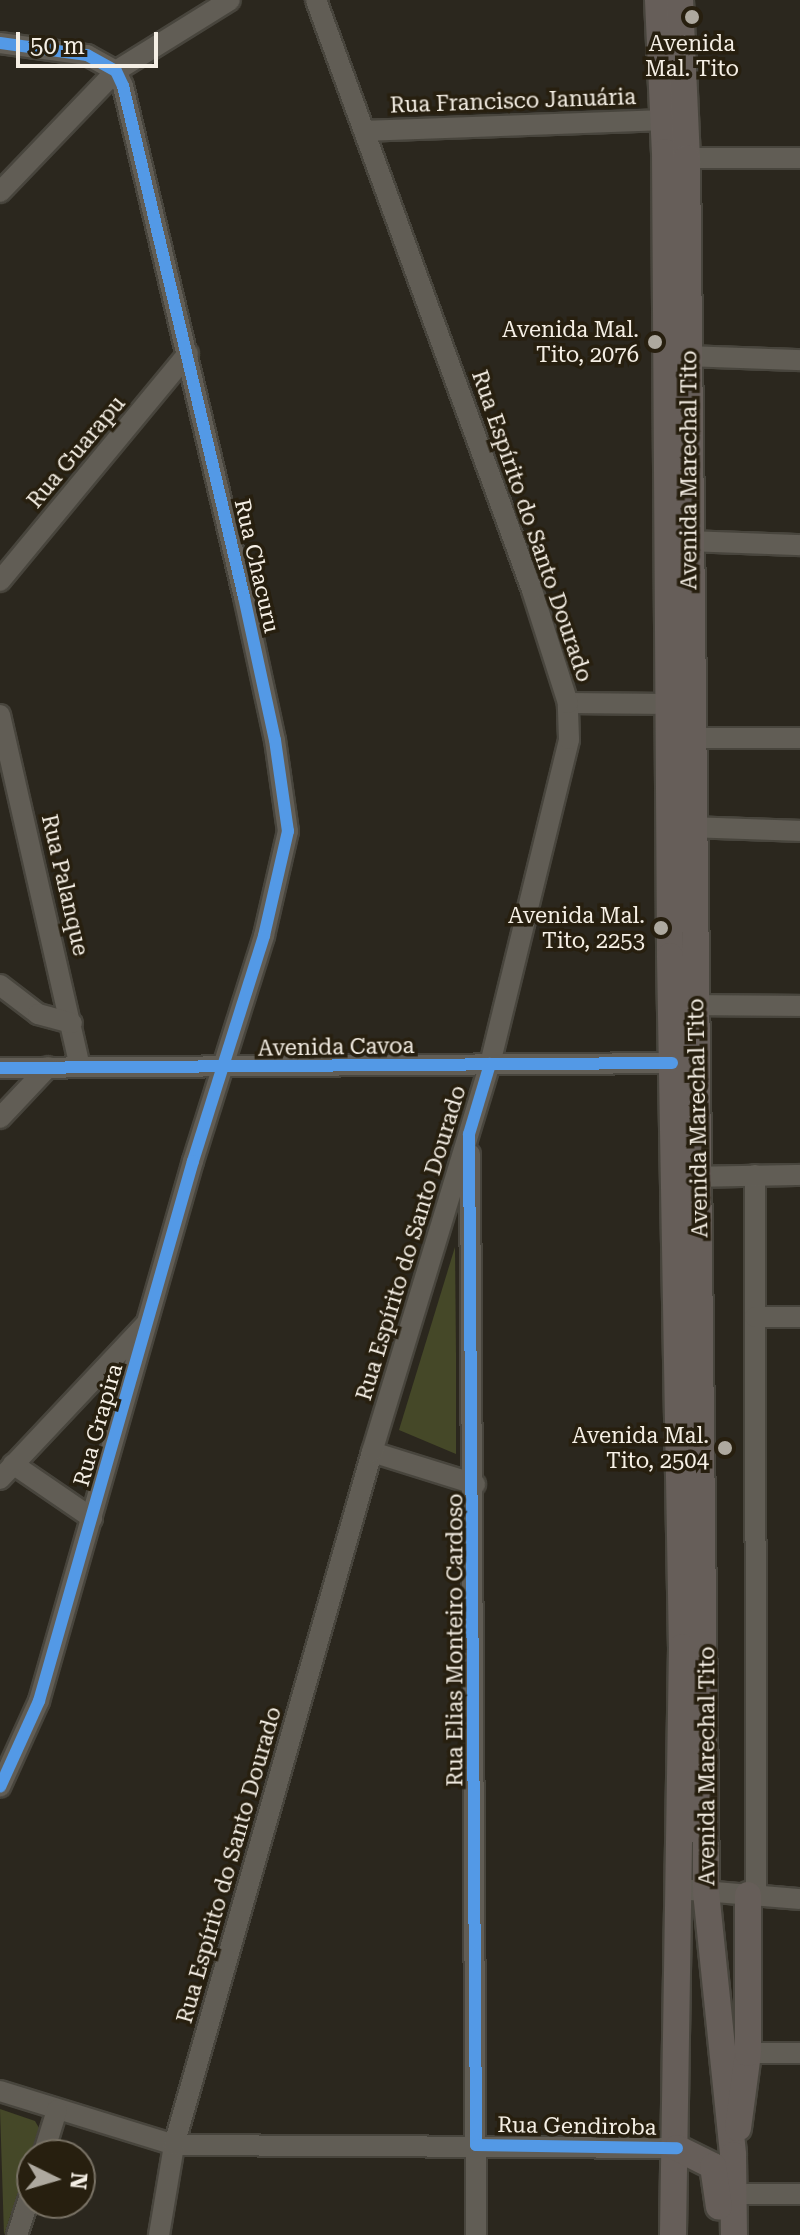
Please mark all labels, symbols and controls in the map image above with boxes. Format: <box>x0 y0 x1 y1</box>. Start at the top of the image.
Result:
marker: Avenida Mal. Tito <box>683 8 701 26</box>
scale bar <box>20 16 162 66</box>
place label: Avenida Mal. Tito <box>645 30 739 82</box>
text: 50 m <box>30 32 85 60</box>
street label: Rua Francisco Januária <box>389 84 637 118</box>
place label: Avenida Mal. Tito, 2076 <box>502 316 639 368</box>
marker: Avenida Mal. Tito, 2076 <box>646 333 664 351</box>
street label: Avenida Marechal Tito <box>676 350 702 590</box>
street label: Rua Espírito do Santo Dourado <box>466 367 598 685</box>
street label: Rua Guarapu <box>21 391 131 513</box>
street label: Rua Chacuru <box>229 497 285 635</box>
street label: Rua Palanque <box>36 812 94 958</box>
place label: Avenida Mal. Tito, 2253 <box>508 902 645 954</box>
marker: Avenida Mal. Tito, 2253 <box>652 919 670 937</box>
street label: Avenida Marechal Tito <box>683 998 713 1238</box>
street label: Avenida Cavoa <box>258 1032 414 1062</box>
street label: Rua Espírito do Santo Dourado <box>350 1082 472 1404</box>
street label: Rua Grapira <box>68 1361 128 1489</box>
place label: Avenida Mal. Tito, 2504 <box>572 1422 709 1474</box>
marker: Avenida Mal. Tito, 2504 <box>716 1439 734 1457</box>
street label: Rua Elias Monteiro Cardoso <box>442 1493 468 1787</box>
street label: Avenida Marechal Tito <box>694 1646 720 1886</box>
street label: Rua Espírito do Santo Dourado <box>171 1704 287 2026</box>
street label: Rua Gendiroba <box>497 2111 657 2141</box>
north arrow <box>16 2139 96 2219</box>
text: N <box>65 2171 92 2190</box>

